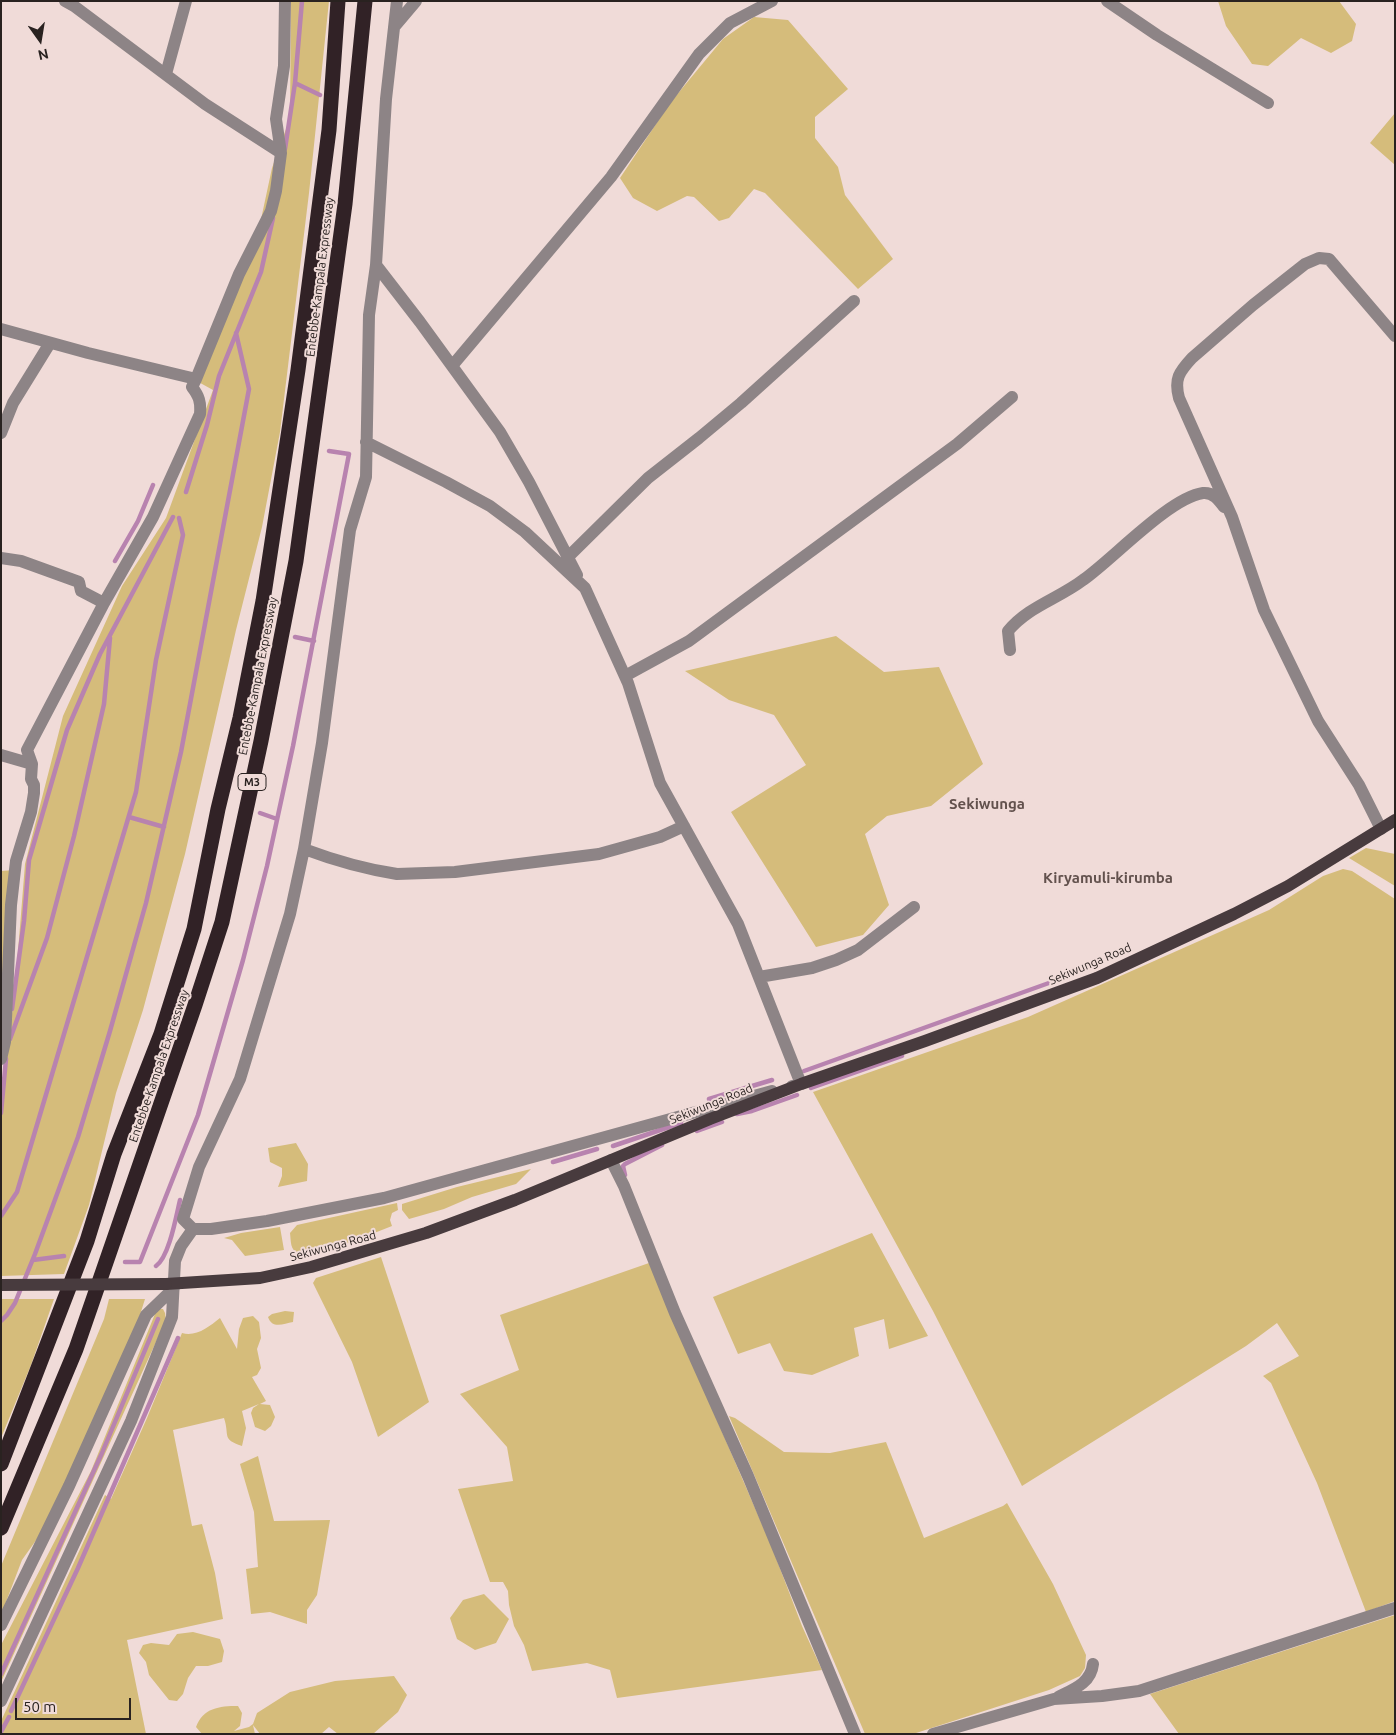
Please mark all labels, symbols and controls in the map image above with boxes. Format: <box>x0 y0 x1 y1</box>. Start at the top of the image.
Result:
north arrow <box>15 15 65 65</box>
text: N <box>36 46 50 64</box>
street label: Entebbe-Kampala Expressway <box>303 196 337 358</box>
street label: Entebbe-Kampala Expressway <box>236 596 280 756</box>
road number: M3 <box>238 774 266 790</box>
district label: Sekiwunga <box>949 795 1025 813</box>
district label: Kiryamuli-kirumba <box>1043 869 1173 887</box>
street label: Sekiwunga Road <box>1047 940 1133 988</box>
street label: Entebbe-Kampala Expressway <box>126 988 192 1144</box>
street label: Sekiwunga Road <box>667 1081 755 1127</box>
street label: Sekiwunga Road <box>288 1228 378 1264</box>
scale bar <box>18 1688 134 1720</box>
text: 50 m <box>23 1698 56 1715</box>

